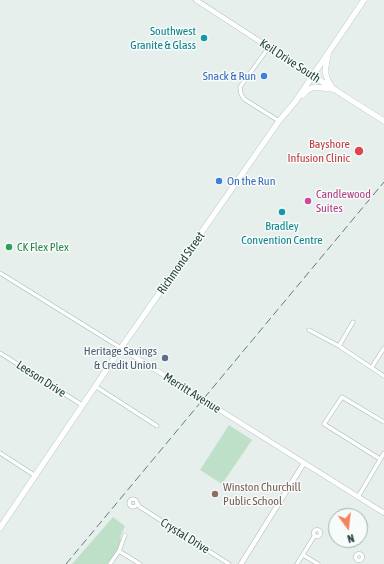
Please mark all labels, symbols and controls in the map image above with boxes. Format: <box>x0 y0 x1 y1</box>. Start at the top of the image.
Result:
place label: Southwest Granite & Glass <box>130 24 196 52</box>
marker: Southwest Granite & Glass <box>199 33 209 43</box>
street label: Keil Drive South <box>257 36 323 86</box>
place label: Snack & Run <box>203 69 256 83</box>
marker: Snack & Run <box>259 71 269 81</box>
place label: Bayshore Infusion Clinic <box>288 137 350 165</box>
marker: Bayshore Infusion Clinic <box>353 145 365 157</box>
place label: On the Run <box>227 174 275 188</box>
marker: On the Run <box>214 176 224 186</box>
place label: Candlewood Suites <box>316 187 371 215</box>
marker: Candlewood Suites <box>303 196 313 206</box>
marker: Bradley Convention Centre <box>277 207 287 217</box>
place label: Bradley Convention Centre <box>241 219 323 247</box>
street label: Richmond Street <box>154 229 208 297</box>
place label: CK Flex Plex <box>17 240 69 254</box>
marker: CK Flex Plex <box>4 242 14 252</box>
place label: Heritage Savings & Credit Union <box>84 344 157 372</box>
marker: Heritage Savings & Credit Union <box>160 353 170 363</box>
street label: Leeson Drive <box>14 358 68 400</box>
street label: Merritt Avenue <box>161 370 223 416</box>
place label: Winston Churchill Public School <box>223 480 301 508</box>
marker: Winston Churchill Public School <box>210 489 220 499</box>
north arrow <box>328 508 368 548</box>
street label: Crystal Drive <box>158 515 212 557</box>
text: N <box>346 532 356 545</box>

